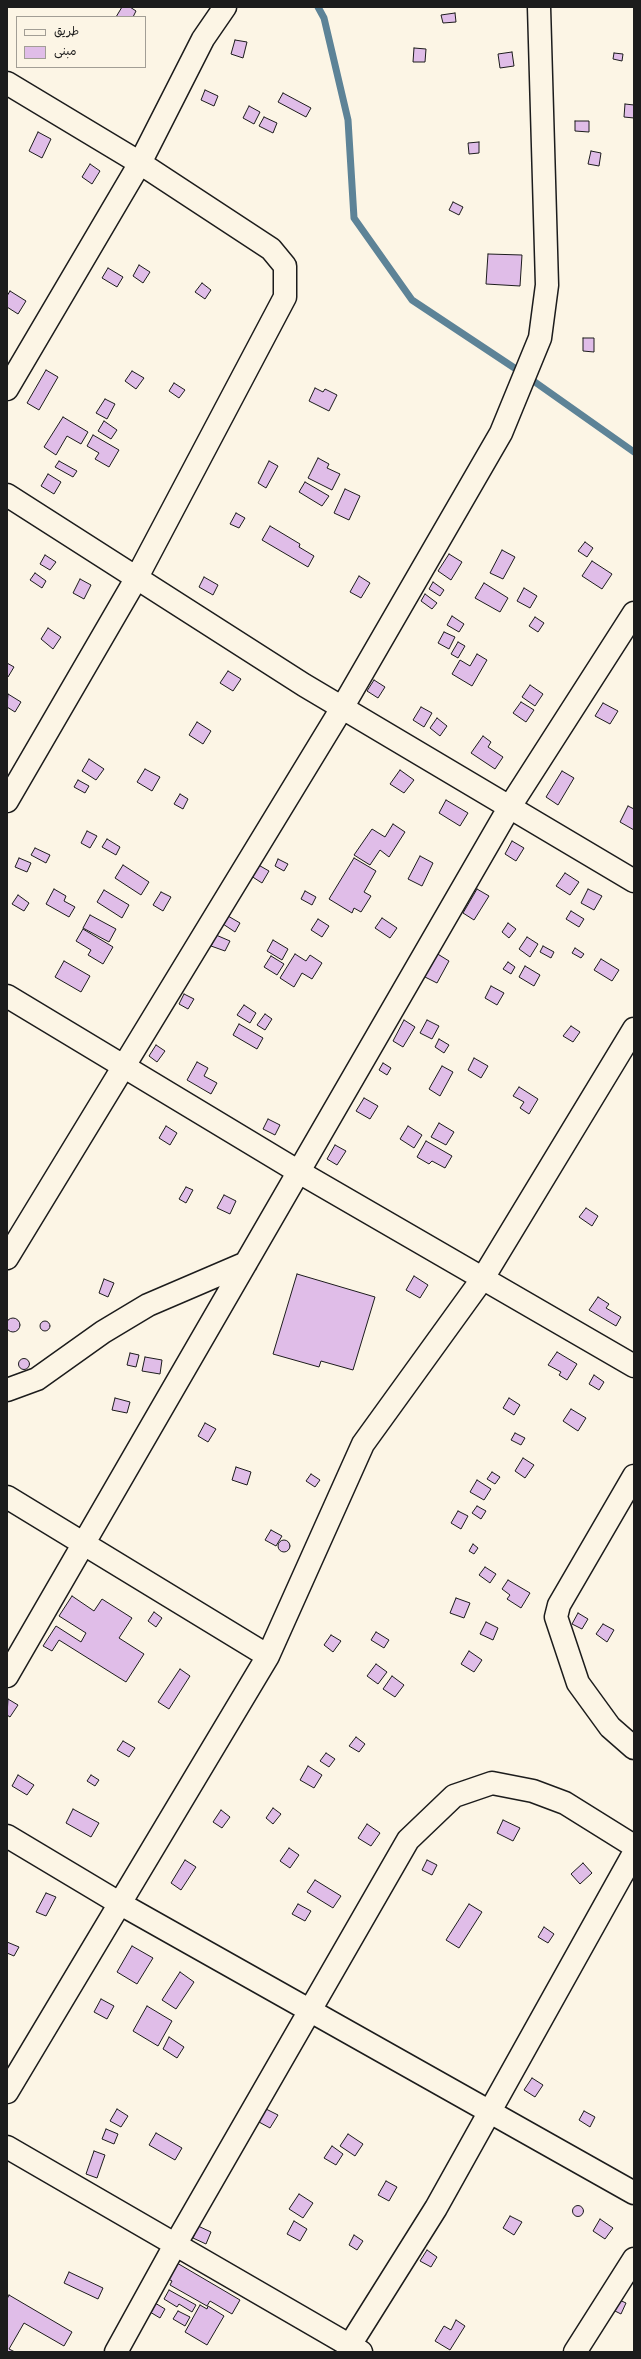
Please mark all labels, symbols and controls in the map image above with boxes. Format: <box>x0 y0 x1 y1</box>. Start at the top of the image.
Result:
legend <box>16 16 146 68</box>
text: طريق <box>54 24 79 40</box>
text: مبنى <box>54 44 77 60</box>

